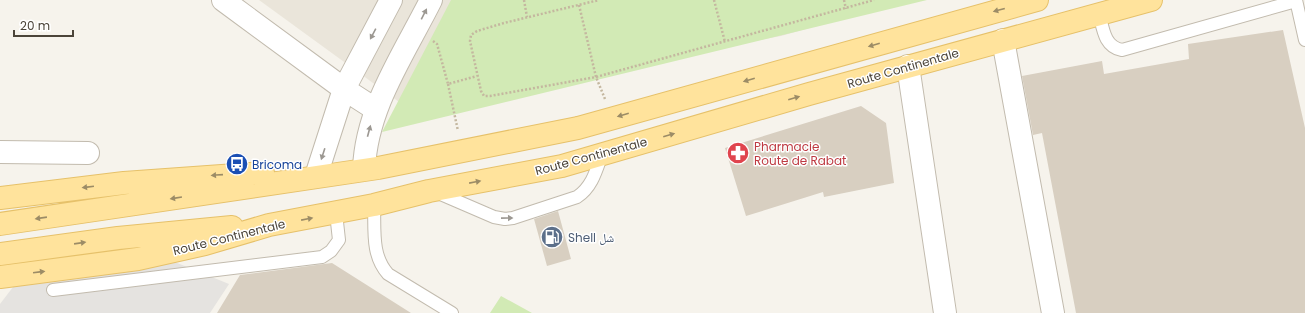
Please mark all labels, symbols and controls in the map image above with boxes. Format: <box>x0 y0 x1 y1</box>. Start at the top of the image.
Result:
one-way arrow <box>993 7 1005 13</box>
one-way arrow <box>421 8 428 19</box>
scale bar <box>14 12 73 38</box>
text: 20 m <box>20 17 50 34</box>
one-way arrow <box>370 29 376 40</box>
one-way arrow <box>868 42 880 48</box>
street label: Route Continentale <box>845 44 961 92</box>
one-way arrow <box>742 77 754 83</box>
one-way arrow <box>788 95 800 101</box>
one-way arrow <box>617 112 629 118</box>
one-way arrow <box>366 125 372 137</box>
one-way arrow <box>664 132 676 138</box>
street label: Route Continentale <box>533 133 649 179</box>
place label: Pharmacie Route de Rabat <box>754 138 846 169</box>
pharmacy icon: Pharmacie Route de Rabat <box>725 140 751 166</box>
one-way arrow <box>320 148 326 160</box>
bus stop icon: Bricoma <box>224 151 250 177</box>
place label: Bricoma <box>252 156 302 173</box>
one-way arrow <box>211 172 223 179</box>
one-way arrow <box>469 179 481 185</box>
one-way arrow <box>82 184 94 190</box>
one-way arrow <box>170 195 182 201</box>
one-way arrow <box>501 214 513 221</box>
one-way arrow <box>35 215 47 221</box>
street label: Route Continentale <box>171 215 287 259</box>
one-way arrow <box>301 215 313 221</box>
fuel station icon: Shell شل <box>539 224 565 250</box>
place label: Shell شل <box>568 229 614 246</box>
one-way arrow <box>74 240 86 246</box>
one-way arrow <box>33 269 45 275</box>

